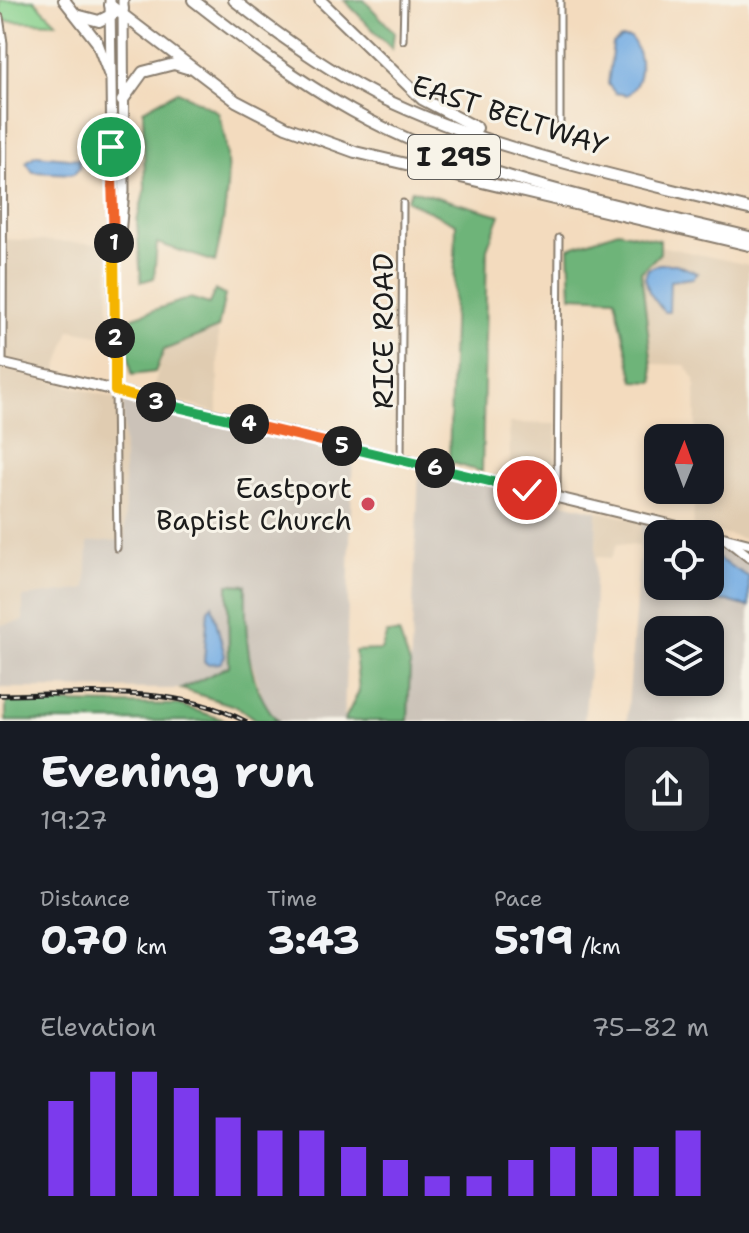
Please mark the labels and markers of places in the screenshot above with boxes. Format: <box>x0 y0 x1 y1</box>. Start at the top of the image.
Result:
pin <box>77 113 145 181</box>
pin: 1 <box>94 223 134 263</box>
pin: 2 <box>95 318 135 358</box>
pin: 3 <box>136 382 176 422</box>
pin: 4 <box>229 404 269 444</box>
pin: 5 <box>322 426 362 466</box>
pin: 6 <box>415 448 455 488</box>
pin <box>493 456 561 524</box>
place label: Eastport Baptist Church <box>156 469 352 539</box>
marker: Eastport Baptist Church <box>359 495 377 513</box>

